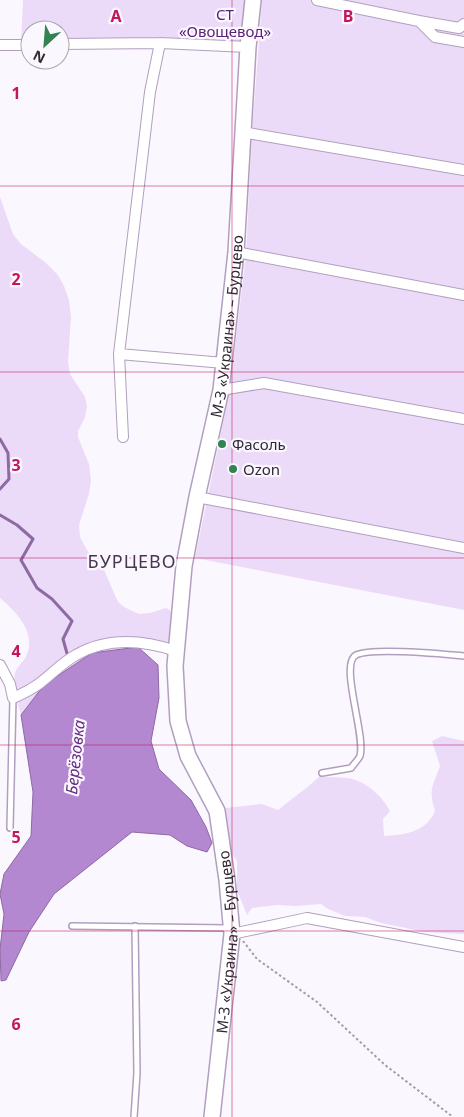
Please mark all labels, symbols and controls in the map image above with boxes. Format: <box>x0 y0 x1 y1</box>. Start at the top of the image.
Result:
park label: СТ «Овощевод» <box>179 4 271 41</box>
text: A <box>110 5 122 27</box>
text: B <box>343 5 353 27</box>
north arrow <box>20 20 70 70</box>
text: N <box>30 46 48 68</box>
text: 1 <box>11 82 21 104</box>
street label: М-3 «Украина» – Бурцево <box>205 234 247 419</box>
text: 2 <box>11 268 21 290</box>
place label: Фасоль <box>232 434 286 454</box>
marker: Фасоль <box>216 438 228 450</box>
text: 3 <box>11 454 21 476</box>
place label: Ozon <box>243 459 280 479</box>
marker: Ozon <box>227 463 239 475</box>
district label: БУРЦЕВО <box>88 549 176 573</box>
text: 4 <box>11 640 21 662</box>
water label: Берёзовка <box>60 719 90 795</box>
text: 5 <box>11 826 21 848</box>
street label: М-3 «Украина» – Бурцево <box>211 849 242 1034</box>
text: 6 <box>11 1013 21 1035</box>

